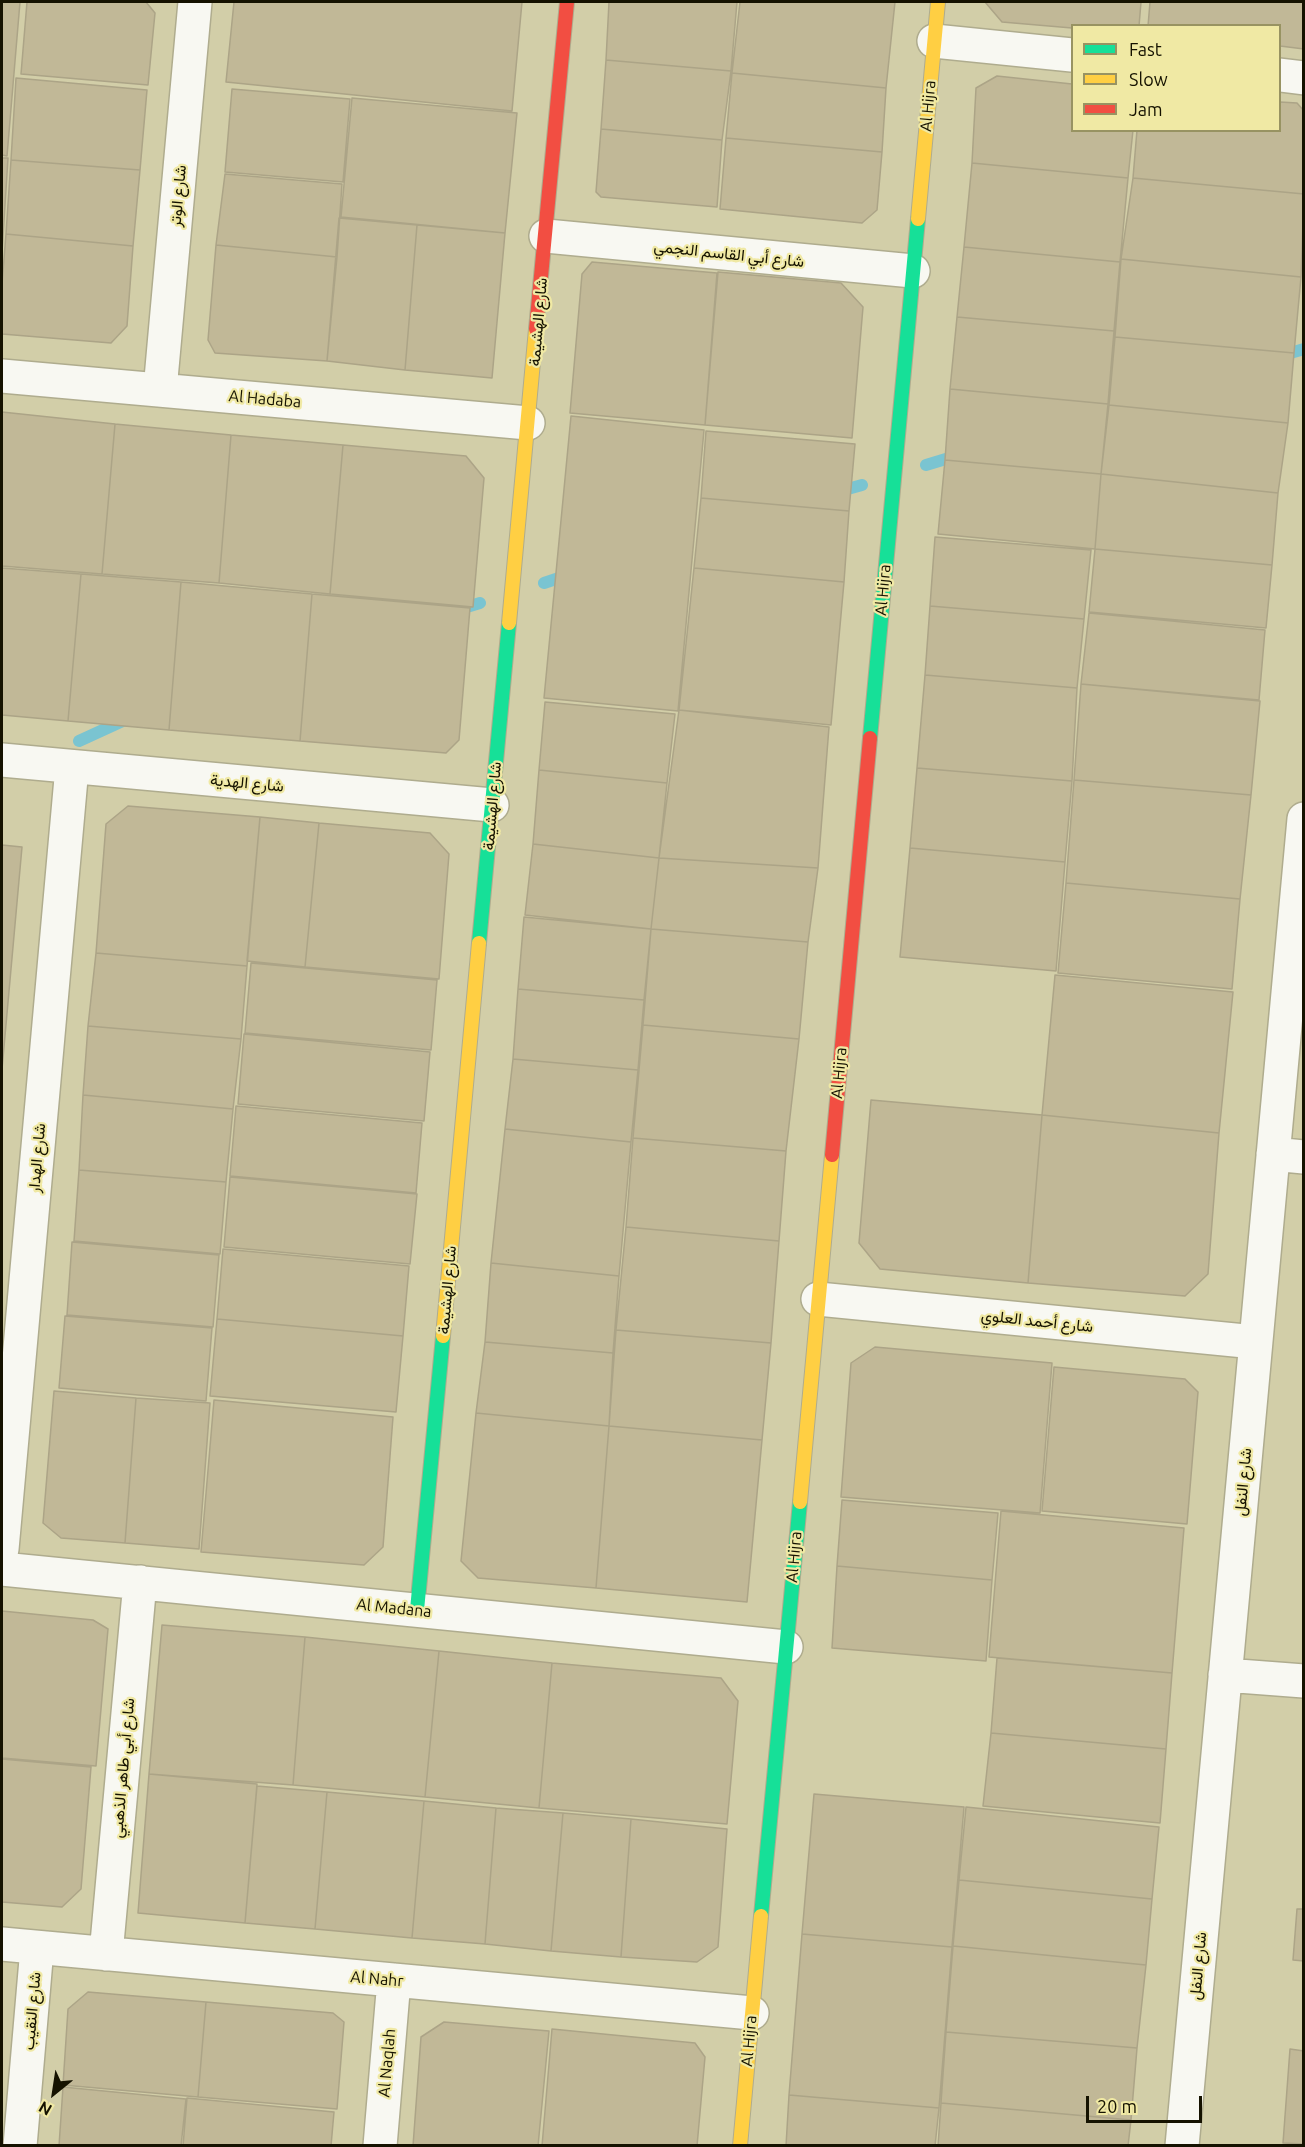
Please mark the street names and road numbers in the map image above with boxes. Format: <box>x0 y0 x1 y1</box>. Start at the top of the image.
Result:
street label: Al Hijra <box>916 80 940 132</box>
street label: شارع الوتر <box>166 164 190 228</box>
street label: شارع أبي القاسم النجمي <box>653 237 805 271</box>
street label: شارع الهشيمة <box>525 277 551 367</box>
street label: Al Hadaba <box>228 386 302 412</box>
street label: Al Hijra <box>871 564 895 616</box>
street label: شارع الهشيمة <box>479 761 505 851</box>
street label: شارع الهدية <box>209 770 285 796</box>
street label: Al Hijra <box>827 1047 851 1099</box>
street label: شارع الهدار <box>24 1122 50 1194</box>
street label: شارع الهشيمة <box>434 1245 460 1335</box>
street label: شارع أحمد العلوي <box>980 1306 1094 1336</box>
street label: شارع النفل <box>1230 1447 1256 1517</box>
street label: Al Hijra <box>782 1531 806 1583</box>
street label: Al Madana <box>356 1595 432 1621</box>
street label: شارع أبي طاهر الذهبي <box>107 1697 139 1839</box>
street label: شارع النفل <box>1185 1931 1211 2001</box>
street label: Al Nahr <box>350 1967 404 1991</box>
street label: شارع النقيب <box>19 1971 45 2051</box>
street label: Al Hijra <box>737 2015 761 2067</box>
street label: Al Naqlah <box>374 2028 400 2098</box>

